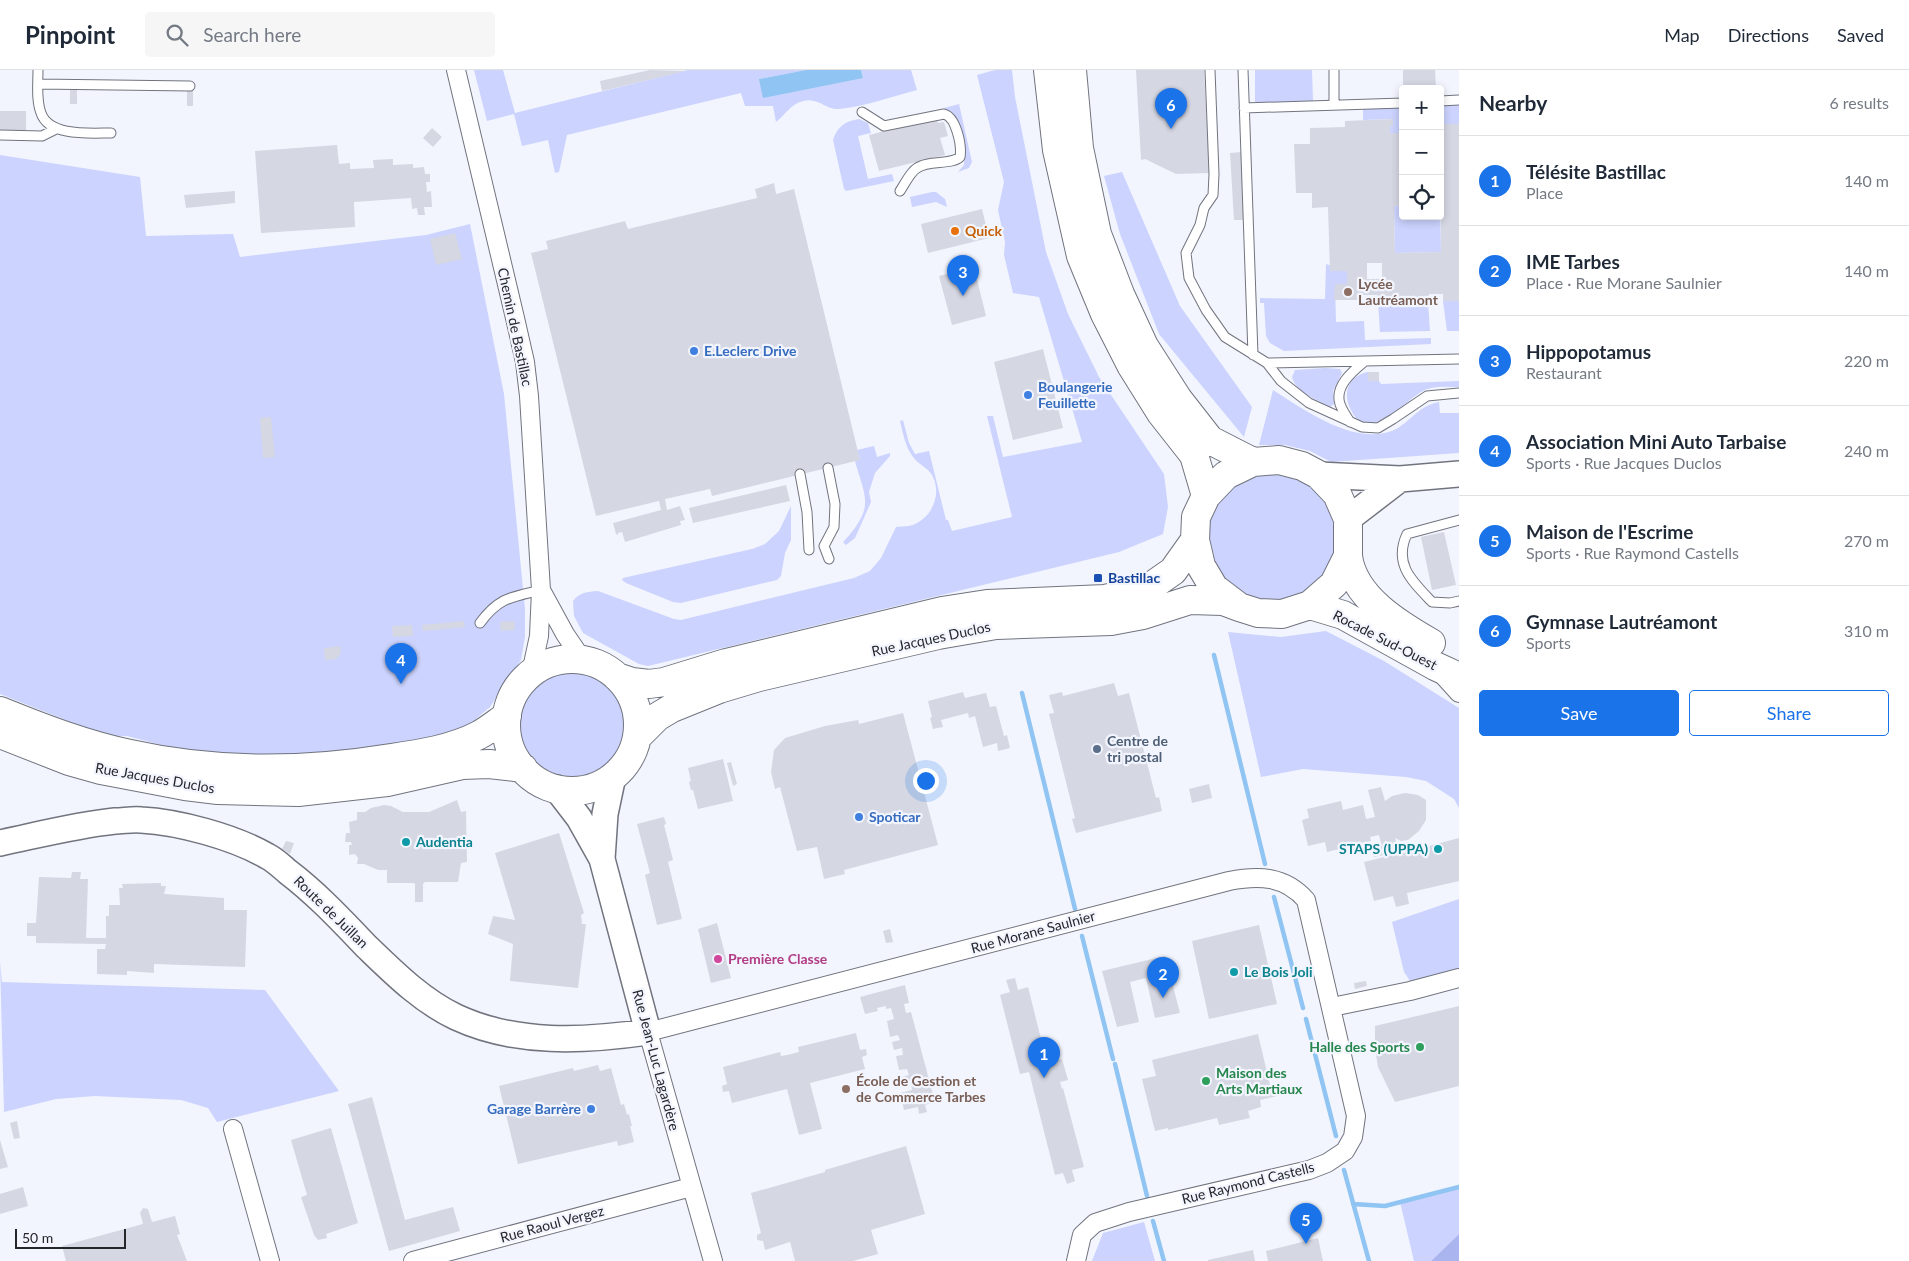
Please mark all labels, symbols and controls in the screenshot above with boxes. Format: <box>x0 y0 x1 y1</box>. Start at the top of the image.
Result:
search box <box>145 12 495 57</box>
text: Pinpoint <box>25 20 115 49</box>
icon: search <box>163 21 191 49</box>
text: Search here <box>203 23 301 46</box>
text: Map <box>1664 24 1700 46</box>
text: Directions <box>1728 24 1809 46</box>
text: Saved <box>1837 24 1884 46</box>
map controls <box>1399 85 1444 220</box>
button: + <box>1399 85 1444 130</box>
pin: 6 <box>1155 88 1187 129</box>
text: Nearby <box>1479 90 1547 115</box>
text: 6 results <box>1829 93 1889 112</box>
button: − <box>1399 130 1444 175</box>
text: Télésite Bastillac <box>1526 160 1666 183</box>
text: 1 <box>1490 171 1500 190</box>
text: 140 m <box>1844 171 1889 190</box>
button: locate <box>1399 175 1444 220</box>
text: Place <box>1526 183 1563 202</box>
place label: Quick <box>965 222 1002 239</box>
marker: Quick <box>949 225 961 237</box>
text: IME Tarbes <box>1526 250 1620 273</box>
pin: 3 <box>947 255 979 296</box>
text: 2 <box>1490 261 1500 280</box>
text: 140 m <box>1844 261 1889 280</box>
street label: Chemin de Bastillac <box>495 266 536 388</box>
text: Place · Rue Morane Saulnier <box>1526 273 1722 292</box>
place label: Lycée Lautréamont <box>1358 275 1439 308</box>
marker: Lycée Lautréamont <box>1342 286 1354 298</box>
text: Hippopotamus <box>1526 340 1651 363</box>
place label: E.Leclerc Drive <box>704 342 797 359</box>
marker: E.Leclerc Drive <box>688 345 700 357</box>
text: 3 <box>1490 351 1500 370</box>
text: 220 m <box>1844 351 1889 370</box>
text: Restaurant <box>1526 363 1602 382</box>
place label: Boulangerie Feuillette <box>1038 378 1113 411</box>
marker: Boulangerie Feuillette <box>1022 389 1034 401</box>
text: Association Mini Auto Tarbaise <box>1526 430 1786 453</box>
text: 4 <box>1490 441 1500 460</box>
text: 240 m <box>1844 441 1889 460</box>
text: Sports · Rue Jacques Duclos <box>1526 453 1722 472</box>
text: Maison de l'Escrime <box>1526 520 1693 543</box>
text: 5 <box>1490 531 1500 550</box>
text: 270 m <box>1844 531 1889 550</box>
text: Sports · Rue Raymond Castells <box>1526 543 1739 562</box>
place label: Bastillac <box>1108 569 1160 586</box>
marker: Bastillac <box>1092 572 1104 584</box>
street label: Rocade Sud-Ouest <box>1330 606 1440 673</box>
text: Gymnase Lautréamont <box>1526 610 1717 633</box>
street label: Rue Jacques Duclos <box>870 618 992 659</box>
text: 6 <box>1490 621 1500 640</box>
text: 310 m <box>1844 621 1889 640</box>
text: Sports <box>1526 633 1571 652</box>
pin: 4 <box>385 643 417 684</box>
button: Save <box>1479 690 1679 736</box>
button: Share <box>1689 690 1889 736</box>
place label: Centre de tri postal <box>1107 732 1168 765</box>
marker: Centre de tri postal <box>1091 743 1103 755</box>
street label: Rue Jacques Duclos <box>94 759 216 796</box>
your location <box>913 768 939 794</box>
place label: Spoticar <box>869 808 921 825</box>
marker: Spoticar <box>853 811 865 823</box>
place label: Audentia <box>415 833 473 850</box>
marker: Audentia <box>400 836 412 848</box>
place label: STAPS (UPPA) <box>1339 840 1428 857</box>
marker: STAPS (UPPA) <box>1432 843 1444 855</box>
street label: Route de Juillan <box>291 872 372 951</box>
street label: Rue Morane Saulnier <box>969 907 1097 956</box>
place label: Première Classe <box>728 950 828 967</box>
marker: Première Classe <box>712 953 724 965</box>
pin: 2 <box>1147 957 1179 998</box>
place label: Le Bois Joli <box>1244 963 1313 980</box>
marker: Le Bois Joli <box>1228 966 1240 978</box>
street label: Rue Jean-Luc Lagardère <box>629 987 684 1132</box>
pin: 1 <box>1028 1037 1060 1078</box>
place label: Halle des Sports <box>1309 1038 1410 1055</box>
marker: Halle des Sports <box>1414 1041 1426 1053</box>
place label: Maison des Arts Martiaux <box>1215 1064 1303 1097</box>
place label: École de Gestion et de Commerce Tarbes <box>856 1072 986 1105</box>
marker: Maison des Arts Martiaux <box>1200 1075 1212 1087</box>
marker: École de Gestion et de Commerce Tarbes <box>840 1083 852 1095</box>
place label: Garage Barrère <box>487 1100 582 1117</box>
marker: Garage Barrère <box>585 1103 597 1115</box>
street label: Rue Raymond Castells <box>1180 1158 1316 1207</box>
street label: Rue Raoul Vergez <box>498 1202 606 1246</box>
pin: 5 <box>1290 1203 1322 1244</box>
scale bar <box>15 1226 126 1249</box>
text: 50 m <box>22 1229 53 1246</box>

